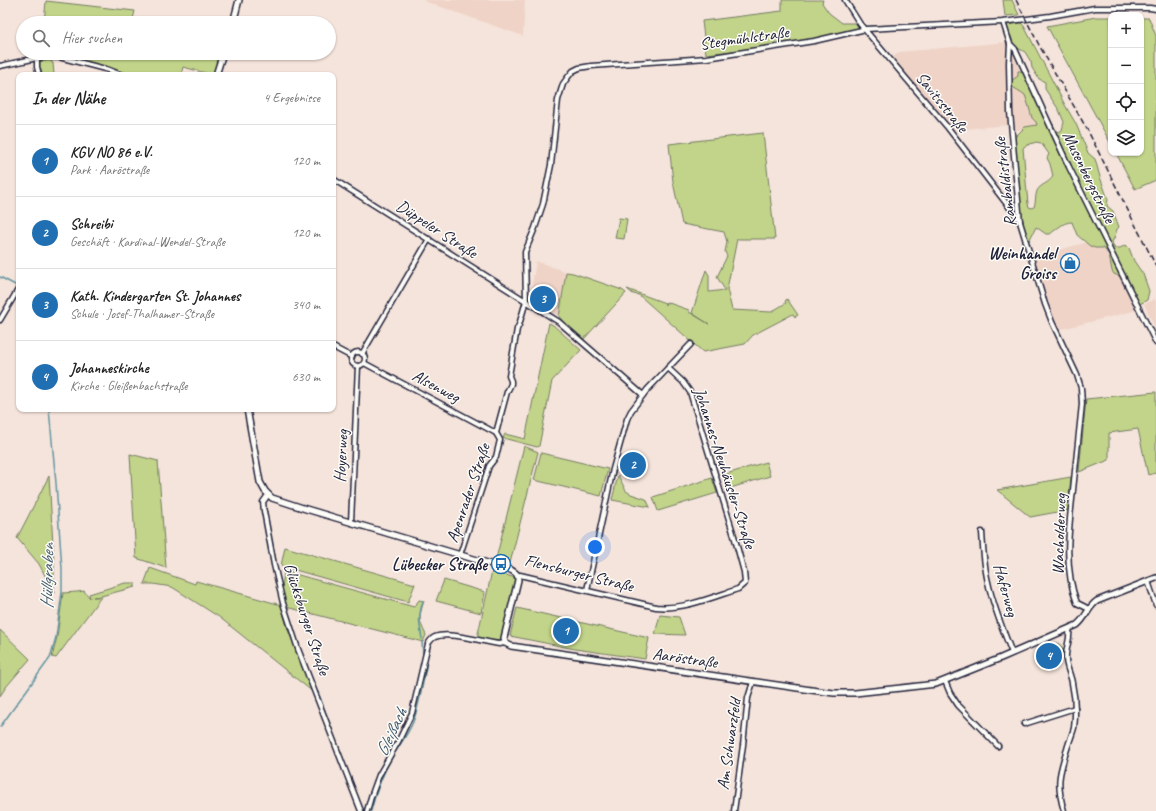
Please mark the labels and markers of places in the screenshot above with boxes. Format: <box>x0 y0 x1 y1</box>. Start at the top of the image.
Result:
place label: Weinhandel Groiss <box>988 243 1059 284</box>
shop icon: Weinhandel Groiss <box>1059 252 1081 274</box>
pin: 3 <box>530 284 556 314</box>
pin: 2 <box>620 450 646 480</box>
bus stop icon: Lübecker Straße <box>490 553 512 575</box>
place label: Lübecker Straße <box>392 554 489 575</box>
pin: 1 <box>553 616 579 646</box>
pin: 4 <box>1036 641 1062 671</box>

